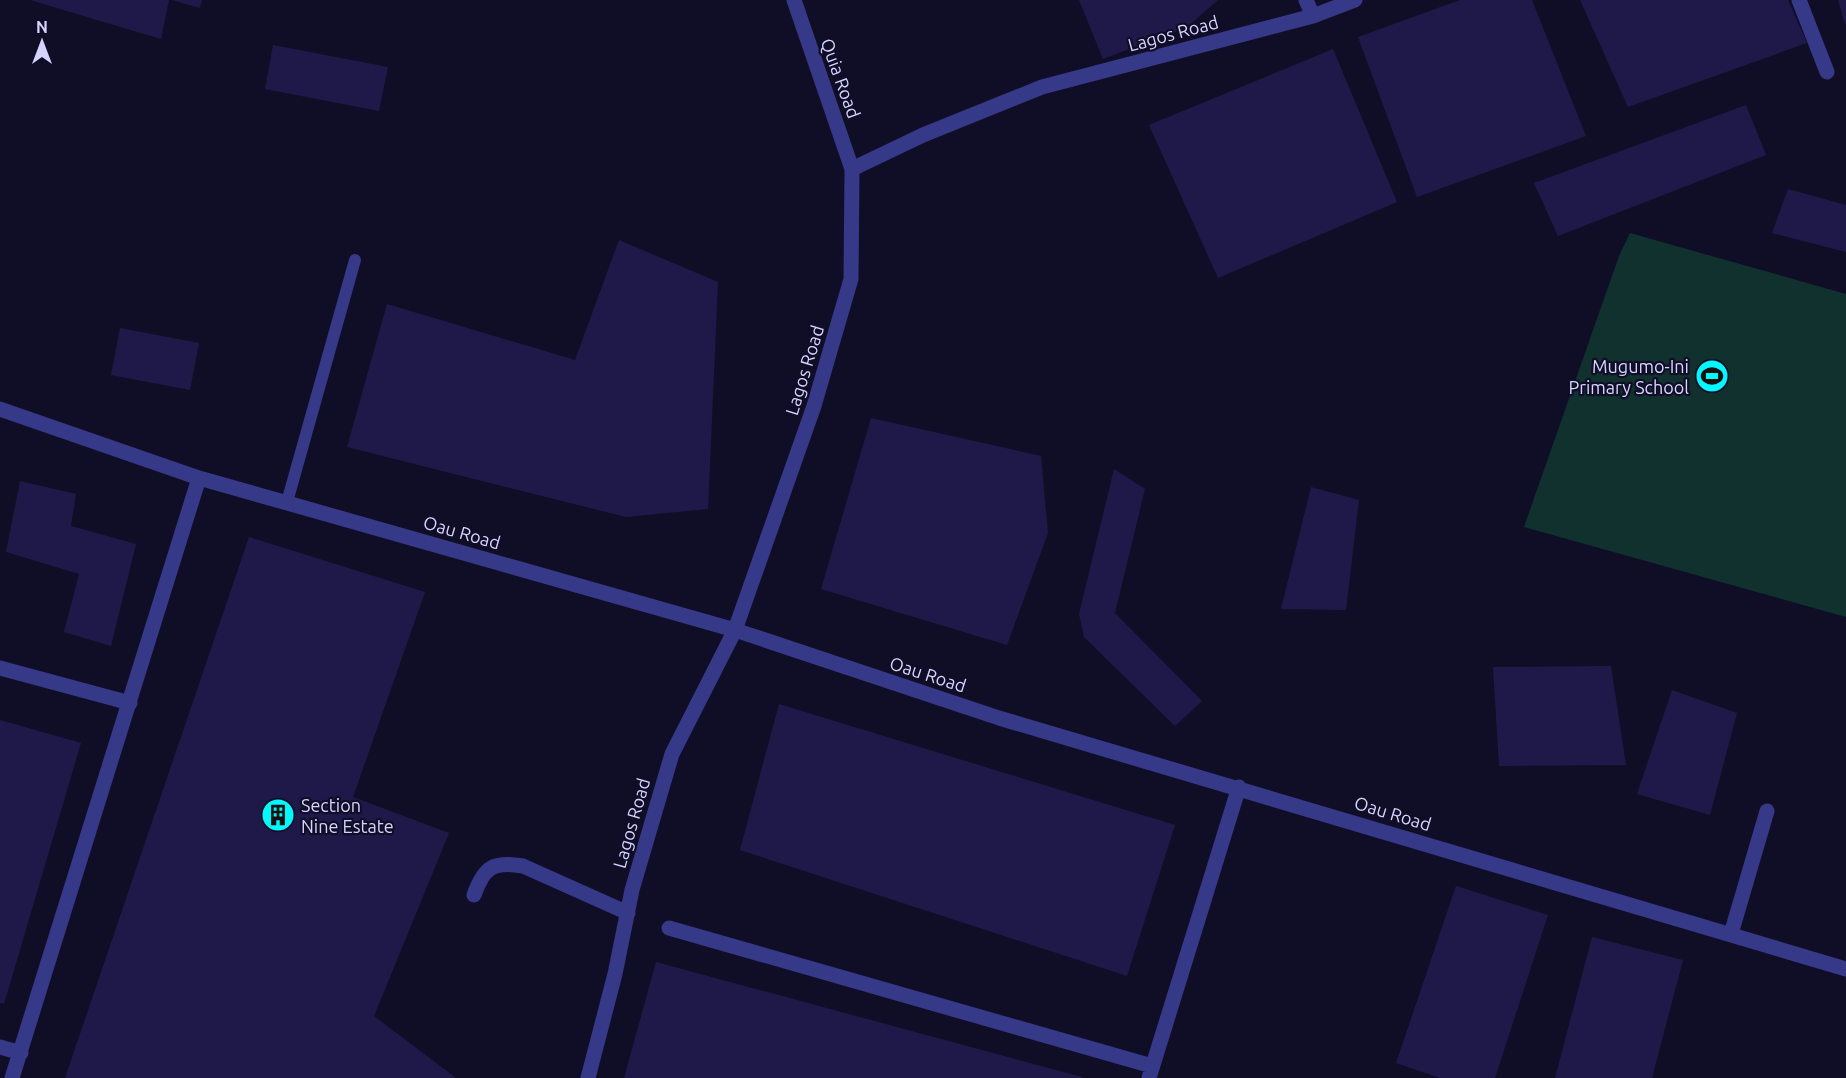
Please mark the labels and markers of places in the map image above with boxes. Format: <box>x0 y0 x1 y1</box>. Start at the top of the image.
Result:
place label: Mugumo-Ini Primary School <box>1568 356 1689 397</box>
sports icon: Mugumo-Ini Primary School <box>1694 358 1730 394</box>
place label: Section Nine Estate <box>301 795 394 836</box>
building icon: Section Nine Estate <box>260 797 296 833</box>

